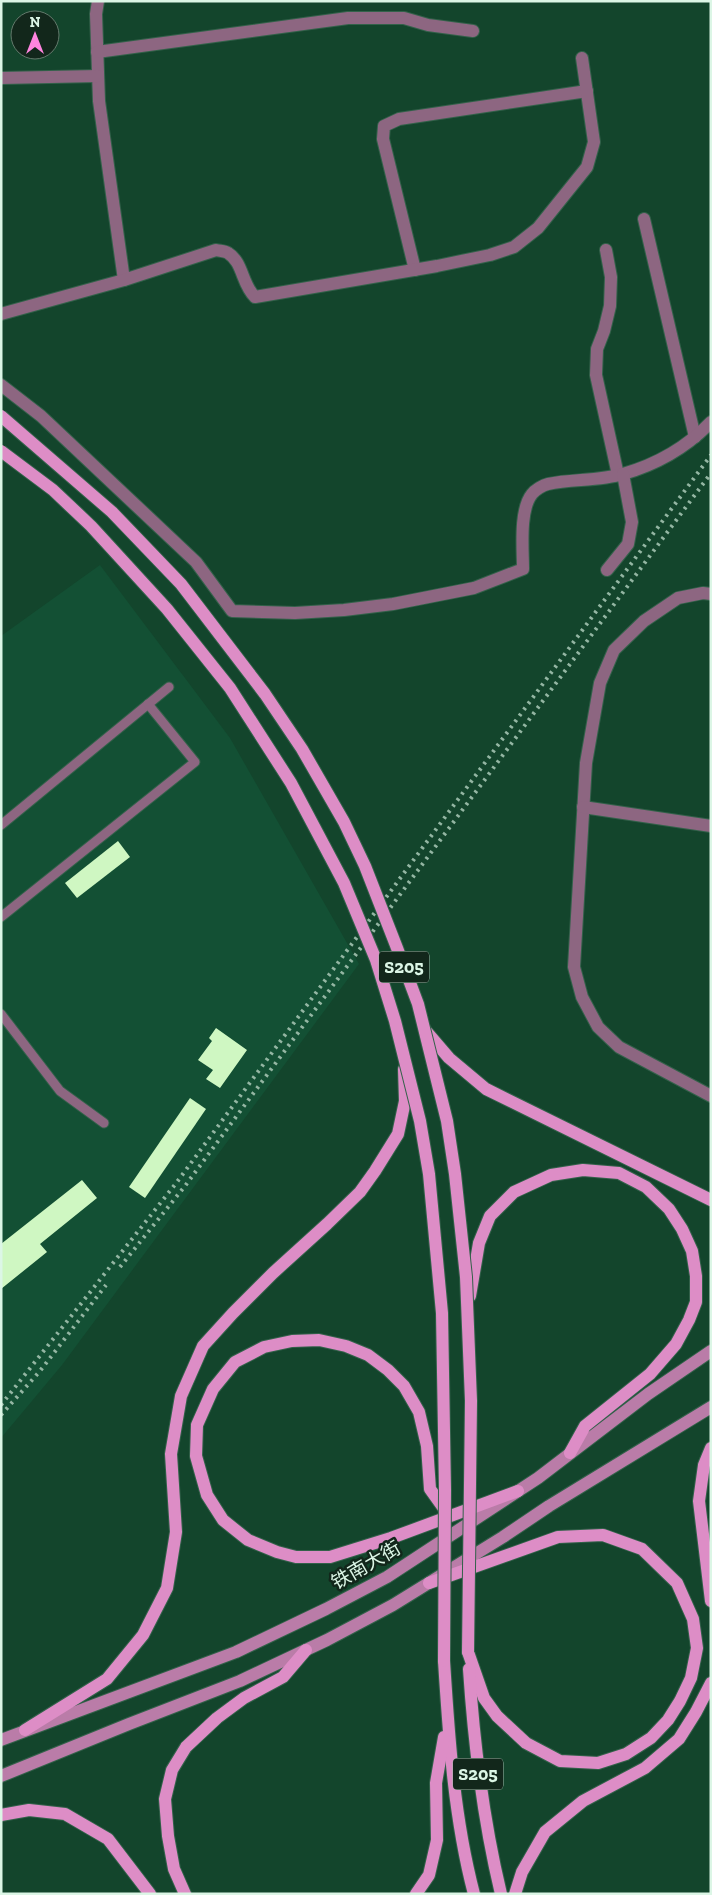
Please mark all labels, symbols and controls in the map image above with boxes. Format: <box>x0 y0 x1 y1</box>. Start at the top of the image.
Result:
north arrow <box>10 10 60 60</box>
text: N <box>30 14 41 31</box>
road number: S205 <box>379 952 429 982</box>
street label: 铁南大街 <box>327 1536 405 1594</box>
road number: S205 <box>453 1758 503 1790</box>

